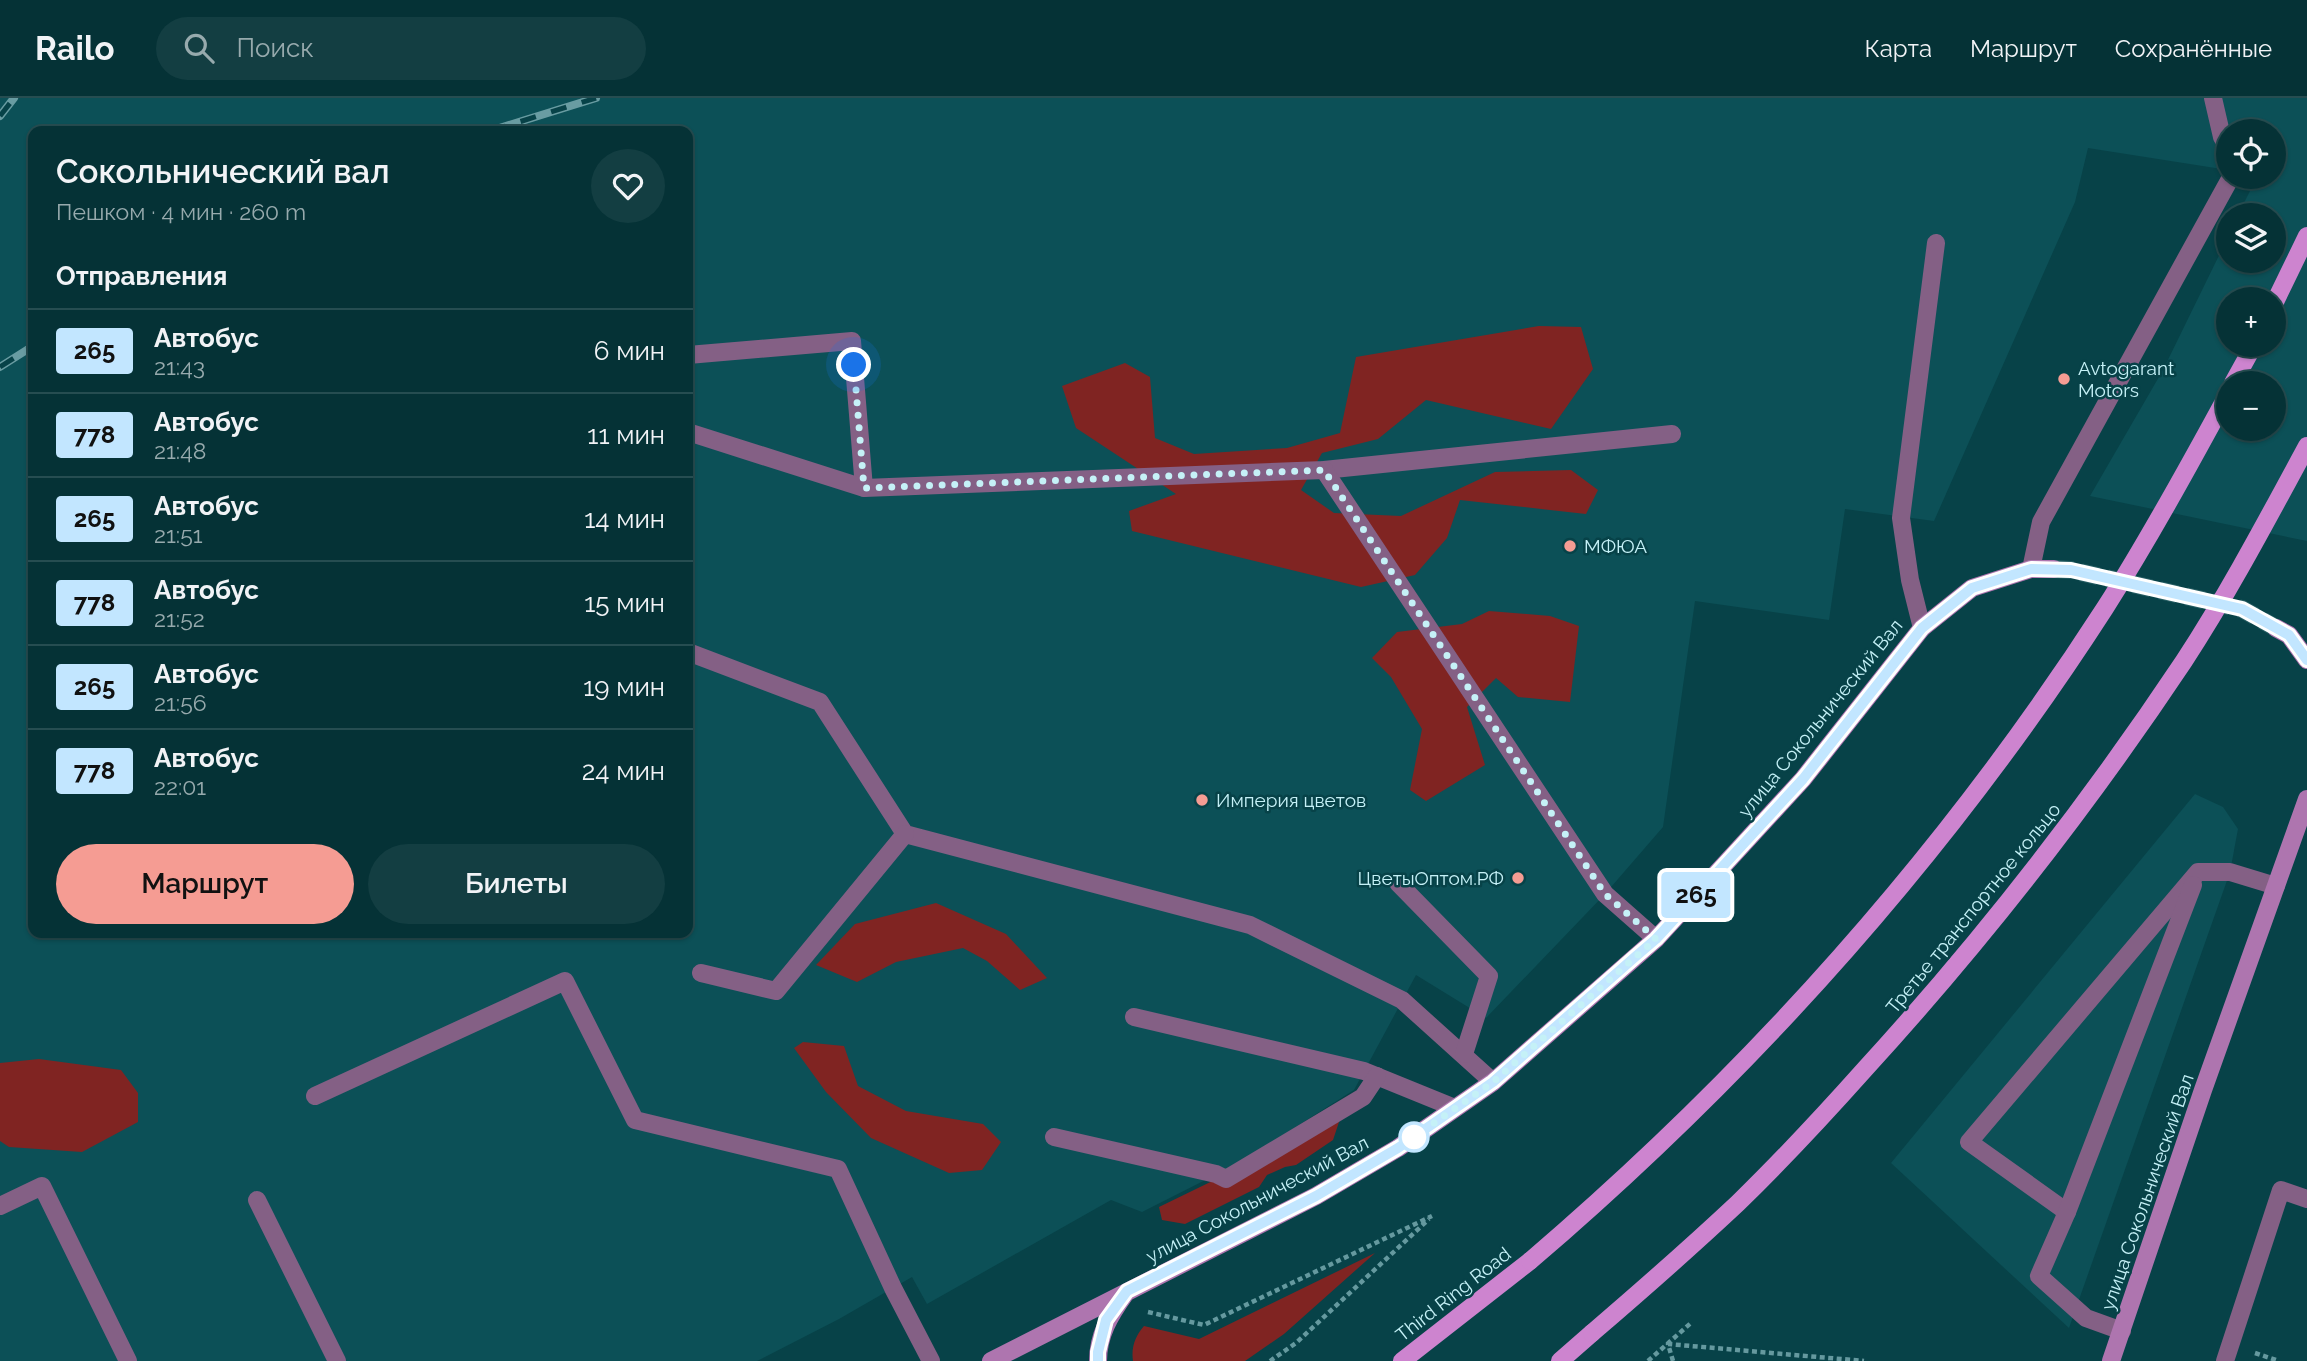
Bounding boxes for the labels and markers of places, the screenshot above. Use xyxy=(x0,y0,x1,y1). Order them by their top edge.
place label: Avtogarant Motors xyxy=(2078,357,2175,401)
marker: Avtogarant Motors xyxy=(2056,371,2072,387)
place label: МФЮА xyxy=(1584,535,1647,557)
marker: МФЮА xyxy=(1562,538,1578,554)
place label: Империя цветов xyxy=(1216,789,1366,811)
marker: Империя цветов xyxy=(1194,792,1210,808)
place label: ЦветыОптом.РФ xyxy=(1357,867,1504,889)
marker: ЦветыОптом.РФ xyxy=(1510,870,1526,886)
unlabelled marker xyxy=(1399,1122,1429,1152)

